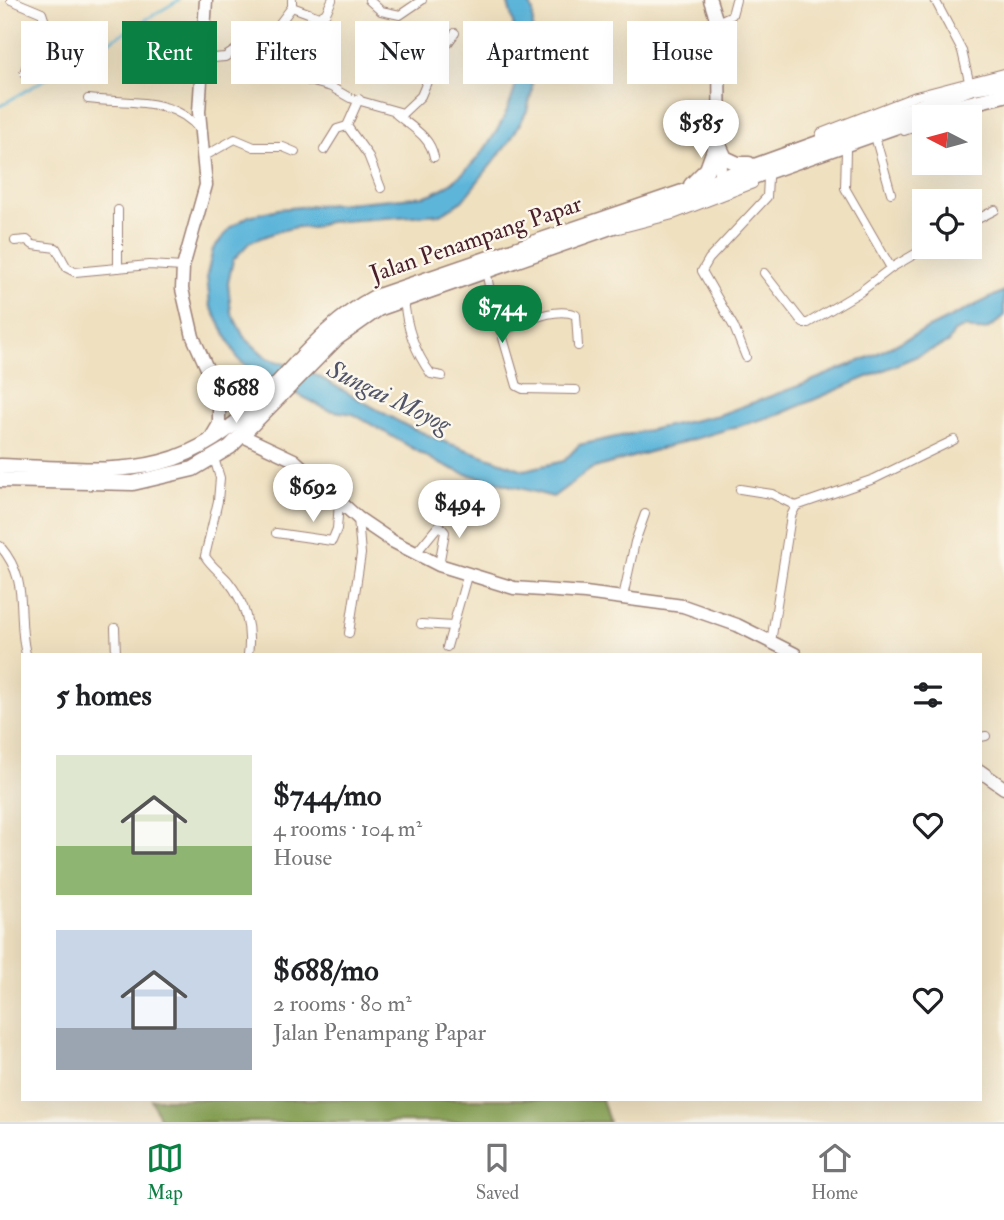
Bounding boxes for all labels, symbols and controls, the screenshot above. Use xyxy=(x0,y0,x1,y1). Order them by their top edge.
chip: Buy xyxy=(21,21,108,84)
chip: Rent xyxy=(122,21,217,84)
chip: Filters xyxy=(231,21,341,84)
chip: New xyxy=(355,21,449,84)
chip: Apartment xyxy=(463,21,613,84)
chip: House xyxy=(627,21,737,84)
pin: $585 xyxy=(660,100,742,160)
north arrow xyxy=(912,105,982,175)
map controls xyxy=(912,105,982,259)
text: $585 xyxy=(679,108,723,137)
street label: Jalan Penampang Papar xyxy=(365,188,586,290)
button: locate xyxy=(912,189,982,259)
pin: $744 xyxy=(461,286,543,345)
text: $744 xyxy=(478,293,526,322)
water label: Sungai Moyog xyxy=(321,353,457,441)
pin: $688 xyxy=(195,366,277,425)
text: $688 xyxy=(213,373,259,402)
pin: $692 xyxy=(272,464,354,524)
text: $692 xyxy=(289,472,337,501)
pin: $494 xyxy=(418,480,500,540)
text: $494 xyxy=(434,488,484,517)
icon: filters xyxy=(909,676,947,714)
text: 5 homes xyxy=(56,677,152,714)
text: $744/mo xyxy=(273,777,381,814)
icon: home xyxy=(112,783,196,867)
icon: heart xyxy=(909,806,947,844)
text: 4 rooms · 104 m² xyxy=(273,814,422,843)
text: House xyxy=(273,843,332,872)
text: $688/mo xyxy=(273,952,379,989)
icon: home xyxy=(112,958,196,1042)
icon: heart xyxy=(909,981,947,1019)
text: 2 rooms · 80 m² xyxy=(273,989,412,1018)
text: Jalan Penampang Papar xyxy=(273,1018,486,1047)
tab: Map xyxy=(146,1139,184,1205)
tab: Saved xyxy=(476,1139,519,1205)
tab: Home xyxy=(811,1139,858,1205)

